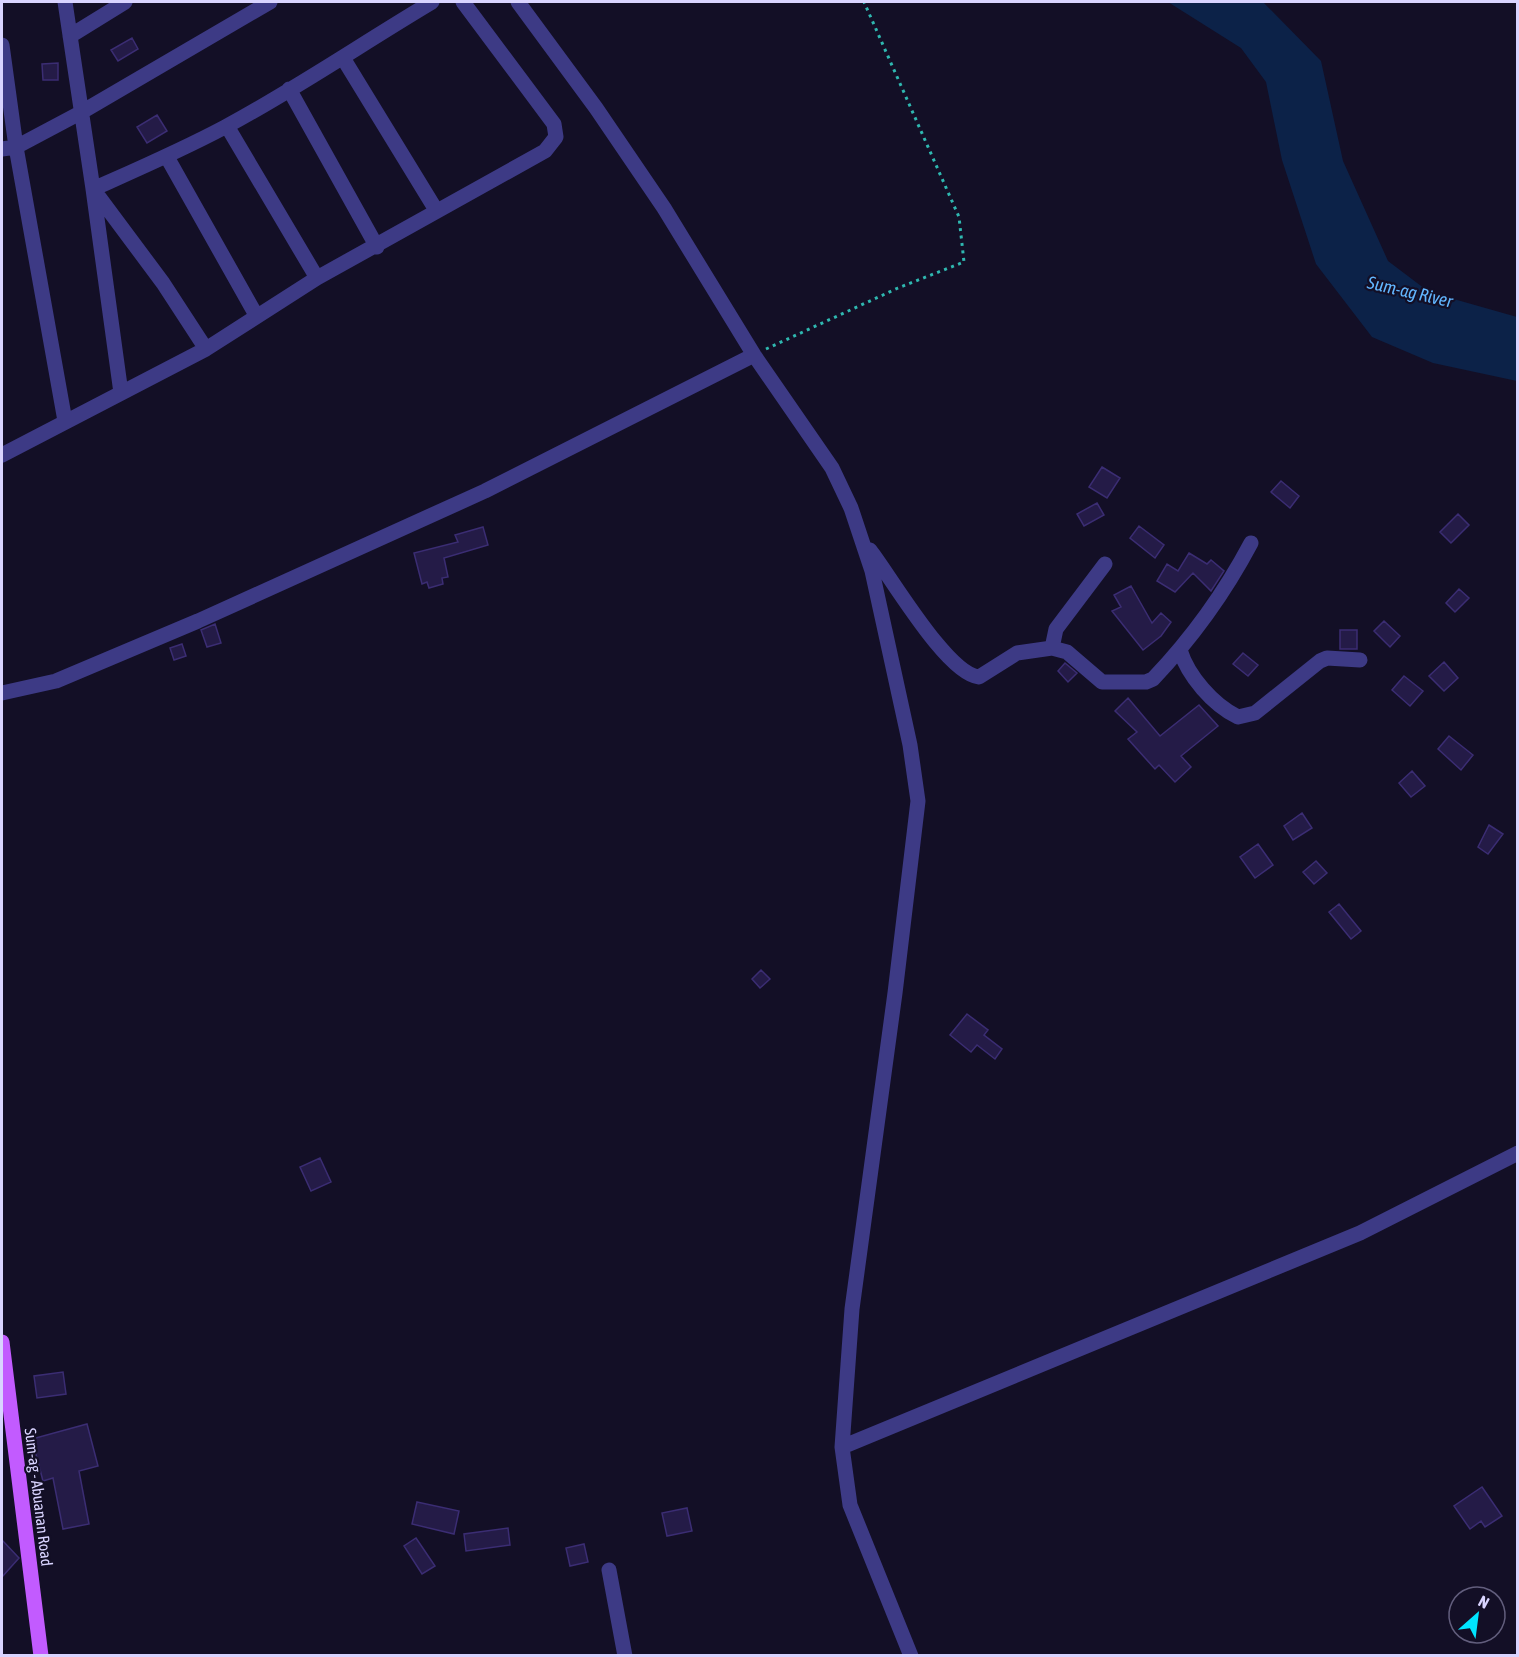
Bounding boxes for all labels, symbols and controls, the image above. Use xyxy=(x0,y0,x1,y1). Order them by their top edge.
water label: Sum-ag River xyxy=(1364,271,1455,312)
street label: Sum-ag - Abuanan Road xyxy=(21,1427,56,1567)
north arrow xyxy=(1447,1585,1507,1645)
text: N xyxy=(1476,1592,1492,1612)

